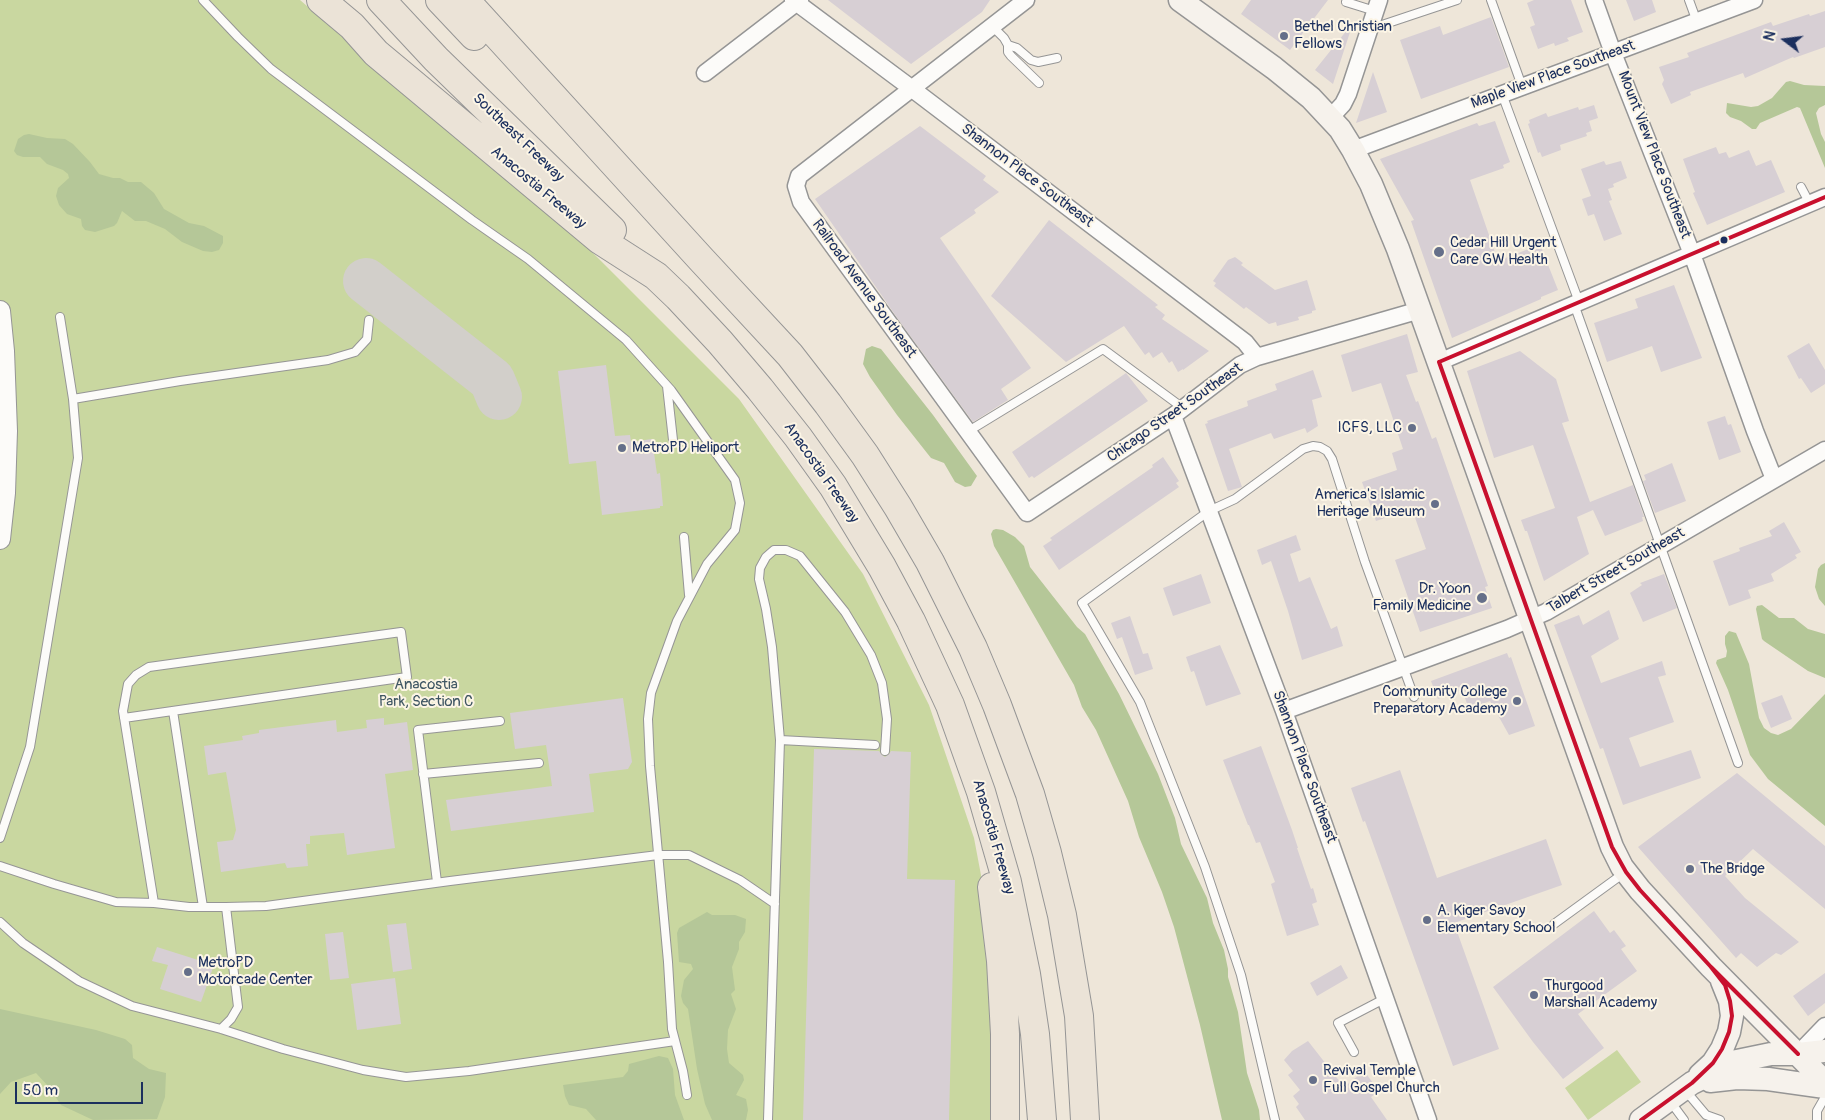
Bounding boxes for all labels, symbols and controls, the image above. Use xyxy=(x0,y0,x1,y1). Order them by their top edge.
north arrow xyxy=(1760,15,1810,65)
place label: Bethel Christian Fellows xyxy=(1294,18,1392,53)
text: N xyxy=(1761,29,1779,43)
marker: Bethel Christian Fellows xyxy=(1278,30,1290,42)
street label: Maple View Place Southeast xyxy=(1469,37,1637,113)
street label: Mount View Place Southeast xyxy=(1614,69,1694,241)
street label: Southeast Freeway xyxy=(469,90,567,186)
street label: Shannon Place Southeast xyxy=(957,120,1097,232)
street label: Anacostia Freeway xyxy=(487,143,589,233)
street label: Railroad Avenue Southeast xyxy=(808,216,920,362)
place label: Cedar Hill Urgent Care GW Health xyxy=(1450,234,1556,269)
unlabelled marker xyxy=(1719,235,1729,245)
marker: Cedar Hill Urgent Care GW Health xyxy=(1432,245,1446,259)
street label: Chicago Street Southeast xyxy=(1104,359,1246,467)
street label: Anacostia Freeway xyxy=(780,419,862,527)
place label: ICFS, LLC xyxy=(1338,419,1402,437)
marker: ICFS, LLC xyxy=(1406,422,1418,434)
place label: MetroPD Heliport xyxy=(632,439,739,457)
marker: MetroPD Heliport xyxy=(616,442,628,454)
place label: America's Islamic Heritage Museum xyxy=(1314,486,1425,521)
marker: America's Islamic Heritage Museum xyxy=(1429,498,1441,510)
street label: Talbert Street Southeast xyxy=(1544,524,1688,618)
place label: Dr. Yoon Family Medicine xyxy=(1372,580,1471,615)
marker: Dr. Yoon Family Medicine xyxy=(1475,591,1489,605)
park label: Anacostia Park, Section C xyxy=(379,676,473,711)
place label: Community College Preparatory Academy xyxy=(1373,683,1507,718)
street label: Shannon Place Southeast xyxy=(1268,688,1340,846)
marker: Community College Preparatory Academy xyxy=(1511,695,1523,707)
street label: Anacostia Freeway xyxy=(968,777,1018,897)
place label: The Bridge xyxy=(1700,860,1765,878)
marker: The Bridge xyxy=(1684,863,1696,875)
place label: A. Kiger Savoy Elementary School xyxy=(1437,902,1555,937)
marker: A. Kiger Savoy Elementary School xyxy=(1421,914,1433,926)
place label: MetroPD Motorcade Center xyxy=(198,954,313,989)
marker: MetroPD Motorcade Center xyxy=(182,966,194,978)
place label: Thurgood Marshall Academy xyxy=(1544,977,1657,1012)
marker: Thurgood Marshall Academy xyxy=(1528,989,1540,1001)
place label: Revival Temple Full Gospel Church xyxy=(1323,1062,1440,1097)
scale bar xyxy=(18,1072,145,1104)
marker: Revival Temple Full Gospel Church xyxy=(1307,1074,1319,1086)
text: 50 m xyxy=(23,1081,58,1100)

